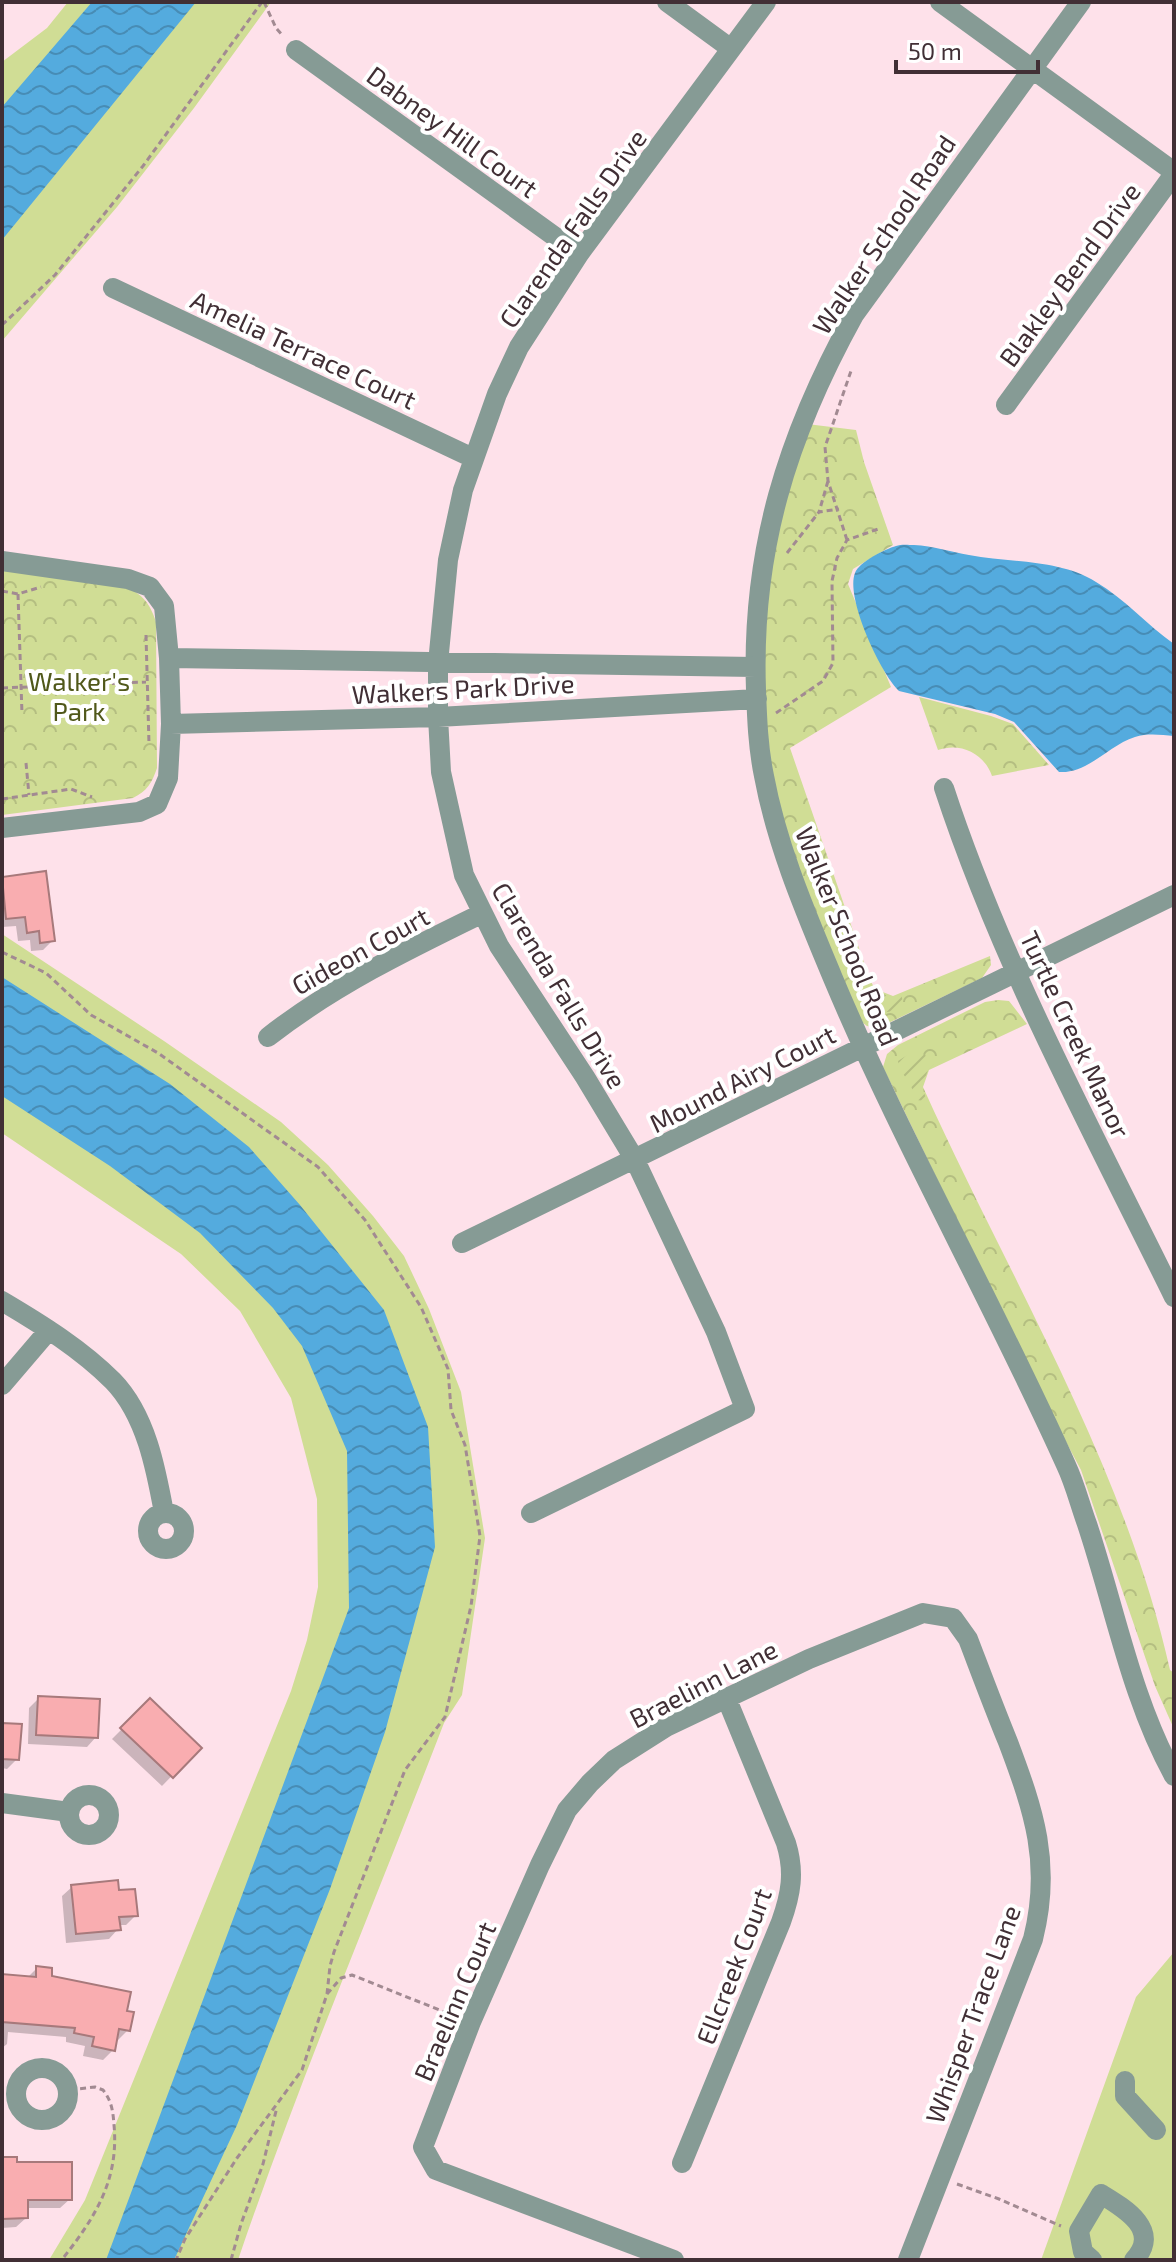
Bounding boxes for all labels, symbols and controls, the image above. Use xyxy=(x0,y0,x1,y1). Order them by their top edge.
scale bar xyxy=(896,24,1038,74)
text: 50 m xyxy=(908,36,962,65)
street label: Dabney Hill Court xyxy=(362,59,544,203)
street label: Clarenda Falls Drive xyxy=(492,123,652,333)
street label: Walker School Road xyxy=(805,129,961,339)
street label: Blakley Bend Drive xyxy=(992,176,1146,372)
street label: Amelia Terrace Court xyxy=(186,283,422,415)
park label: Walker's Park xyxy=(28,665,130,726)
street label: Walkers Park Drive xyxy=(351,667,575,709)
street label: Walker School Road xyxy=(790,822,906,1050)
street label: Clarenda Falls Drive xyxy=(486,876,634,1094)
street label: Gideon Court xyxy=(286,900,434,1000)
street label: Turtle Creek Manor xyxy=(1015,926,1137,1142)
street label: Mound Airy Court xyxy=(644,1018,840,1138)
street label: Braelinn Lane xyxy=(624,1632,782,1734)
street label: Ellcreek Court xyxy=(689,1884,777,2048)
street label: Whisper Trace Lane xyxy=(918,1901,1026,2127)
street label: Braelinn Court xyxy=(407,1917,501,2085)

